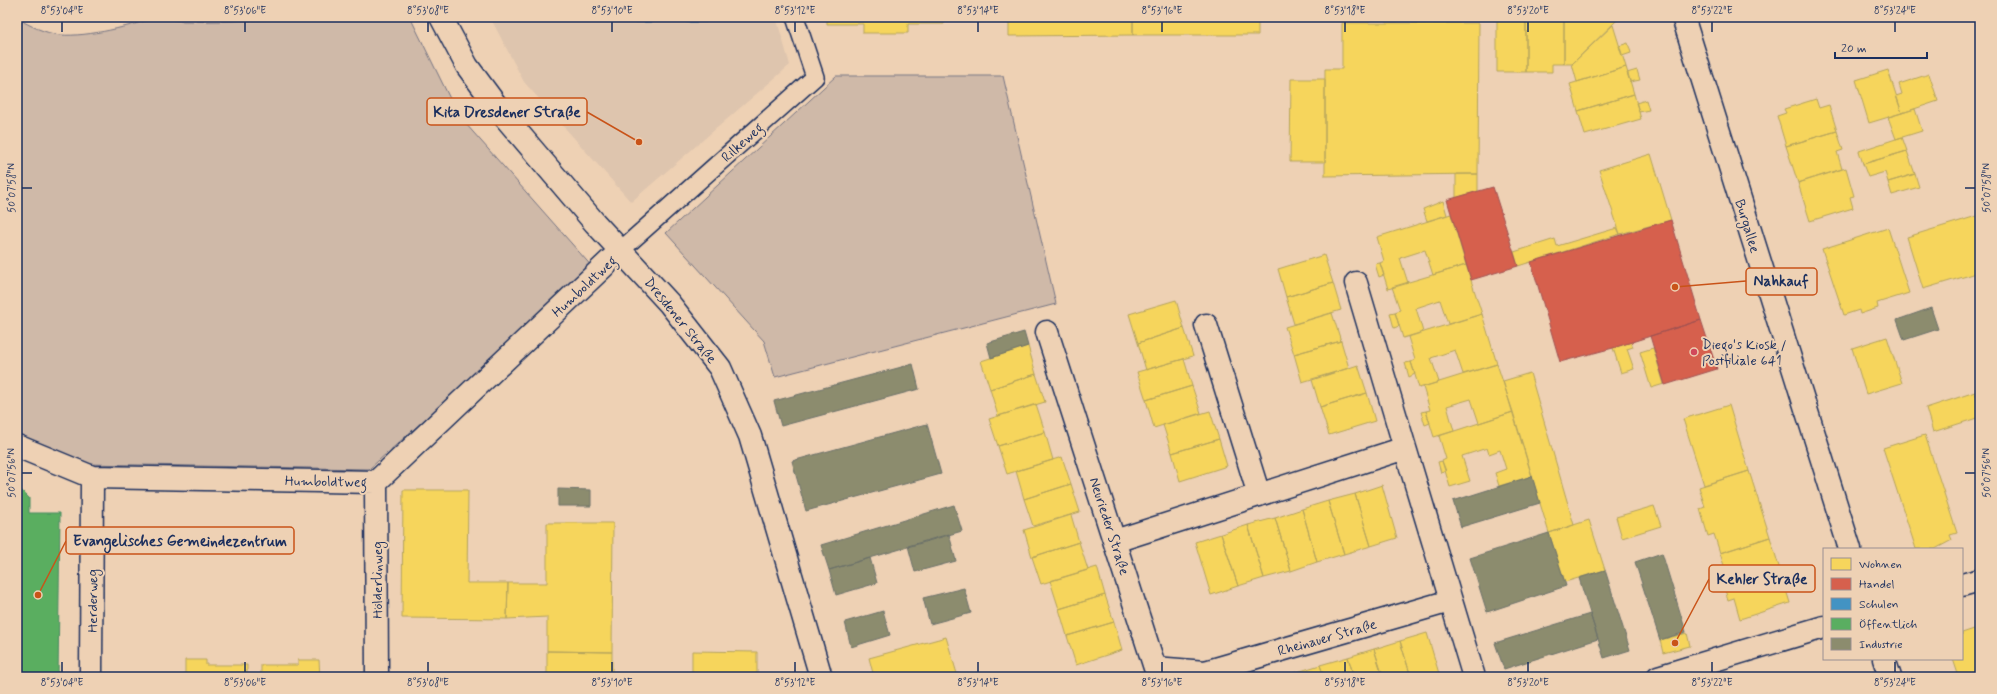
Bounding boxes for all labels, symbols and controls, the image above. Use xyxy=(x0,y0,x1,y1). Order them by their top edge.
text: 8°53'04"E xyxy=(41,4,83,18)
text: 8°53'06"E xyxy=(224,4,266,18)
text: 8°53'08"E xyxy=(407,4,449,18)
text: 8°53'10"E xyxy=(591,4,633,18)
text: 8°53'12"E xyxy=(775,4,815,18)
text: 8°53'14"E xyxy=(957,4,999,18)
text: 8°53'16"E xyxy=(1142,4,1183,18)
text: 8°53'18"E xyxy=(1325,4,1366,18)
text: 8°53'20"E xyxy=(1507,4,1549,18)
text: 8°53'22"E xyxy=(1691,4,1733,18)
text: 8°53'24"E xyxy=(1874,4,1916,18)
scale bar xyxy=(1835,34,1927,60)
text: 20 m xyxy=(1841,41,1867,57)
callout: Kita Dresdener Straße xyxy=(427,98,587,125)
text: Kita Dresdener Straße xyxy=(433,103,581,123)
street label: Rilkeweg xyxy=(718,119,769,168)
text: 50°07'58"N xyxy=(5,163,19,213)
text: 50°07'58"N xyxy=(1980,163,1994,213)
street label: Burgallee xyxy=(1729,197,1764,256)
street label: Humboldtweg xyxy=(548,252,622,323)
callout: Nahkauf xyxy=(1746,268,1817,295)
text: Nahkauf xyxy=(1753,272,1809,292)
street label: Dresdener Straße xyxy=(640,274,721,367)
place label: Diego's Kiosk / Postfiliale 641 xyxy=(1702,336,1787,370)
marker: Diego's Kiosk / Postfiliale 641 xyxy=(1689,347,1699,357)
text: 50°07'56"N xyxy=(5,448,19,498)
text: 50°07'56"N xyxy=(1980,448,1994,498)
street label: Humboldtweg xyxy=(285,472,367,494)
street label: Neurieder Straße xyxy=(1085,475,1133,578)
callout: Evangelisches Gemeindezentrum xyxy=(66,527,294,554)
text: Evangelisches Gemeindezentrum xyxy=(73,532,287,554)
street label: Hölderlinweg xyxy=(369,541,388,619)
legend xyxy=(1823,548,1963,660)
text: Wohnen xyxy=(1859,557,1902,573)
callout: Kehler Straße xyxy=(1709,565,1815,592)
street label: Herderweg xyxy=(84,569,103,633)
text: Kehler Straße xyxy=(1717,570,1808,590)
text: Handel xyxy=(1859,577,1894,593)
text: Schulen xyxy=(1859,597,1899,613)
street label: Rheinauer Straße xyxy=(1276,615,1379,661)
text: Öffentlich xyxy=(1859,617,1918,633)
text: Industrie xyxy=(1859,637,1903,653)
text: 8°53'04"E xyxy=(41,676,83,690)
text: 8°53'06"E xyxy=(224,676,266,690)
text: 8°53'08"E xyxy=(407,676,449,690)
text: 8°53'10"E xyxy=(591,676,633,690)
text: 8°53'12"E xyxy=(775,676,815,690)
text: 8°53'14"E xyxy=(957,676,999,690)
text: 8°53'16"E xyxy=(1142,676,1183,690)
text: 8°53'18"E xyxy=(1325,676,1366,690)
text: 8°53'20"E xyxy=(1507,676,1549,690)
text: 8°53'22"E xyxy=(1691,676,1733,690)
text: 8°53'24"E xyxy=(1874,676,1916,690)

